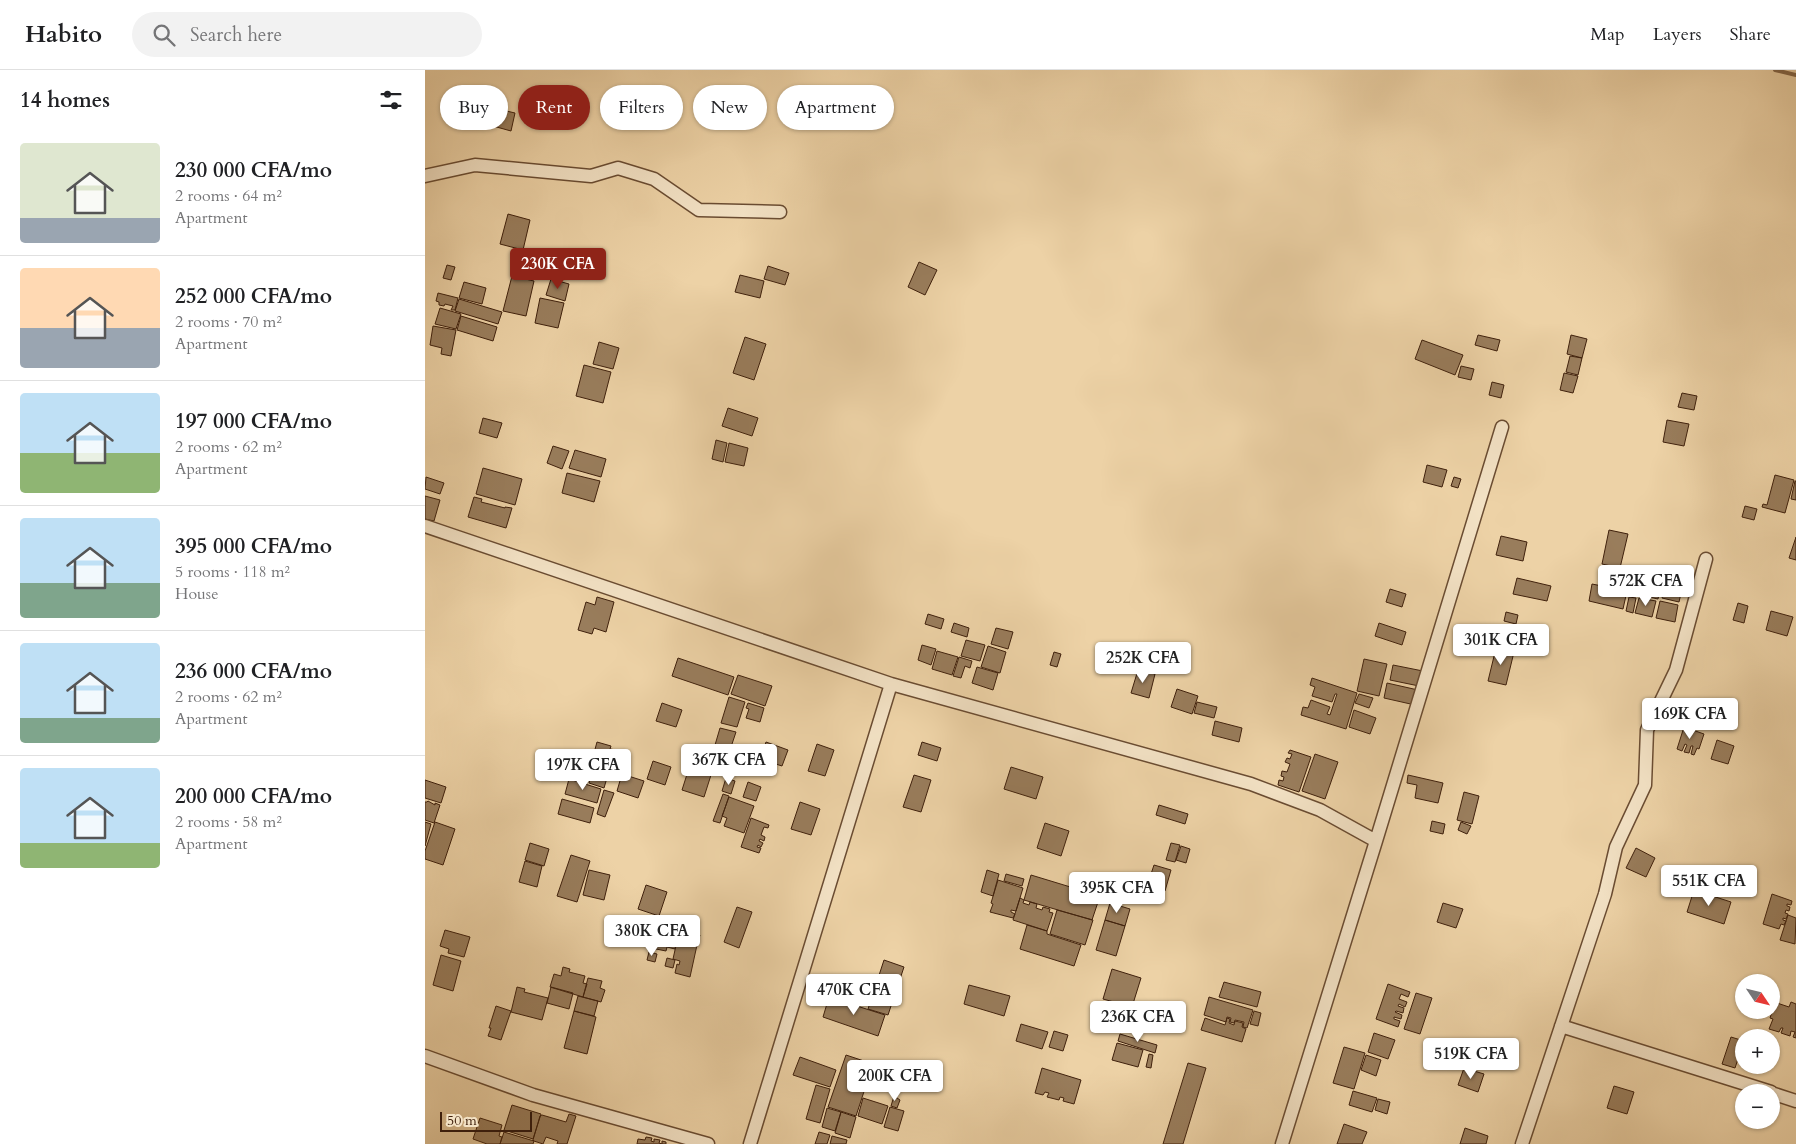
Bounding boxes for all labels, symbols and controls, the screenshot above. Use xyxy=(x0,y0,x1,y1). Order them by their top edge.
search box xyxy=(132,12,482,57)
text: Habito xyxy=(25,18,102,51)
icon: search xyxy=(150,21,178,49)
text: Search here xyxy=(190,22,282,48)
text: Map xyxy=(1590,22,1625,47)
text: Layers xyxy=(1653,22,1702,47)
text: Share xyxy=(1730,22,1771,47)
chip: Buy xyxy=(440,85,508,130)
chip: Rent xyxy=(518,85,590,130)
chip: Filters xyxy=(600,85,683,130)
chip: New xyxy=(693,85,767,130)
chip: Apartment xyxy=(777,85,894,130)
text: 14 homes xyxy=(20,86,110,115)
icon: filters xyxy=(377,86,405,114)
text: 230 000 CFA/mo xyxy=(175,156,332,185)
icon: home xyxy=(60,163,120,223)
text: 2 rooms · 64 m² xyxy=(175,185,282,207)
text: Apartment xyxy=(175,207,248,229)
pin: 230K CFA xyxy=(506,248,610,290)
text: 230K CFA xyxy=(521,253,595,275)
text: 252 000 CFA/mo xyxy=(175,282,332,311)
icon: home xyxy=(60,288,120,348)
text: 2 rooms · 70 m² xyxy=(175,311,282,333)
text: Apartment xyxy=(175,333,248,355)
text: 197 000 CFA/mo xyxy=(175,407,332,436)
icon: home xyxy=(60,413,120,473)
text: 2 rooms · 62 m² xyxy=(175,436,282,458)
text: Apartment xyxy=(175,458,248,480)
text: 395 000 CFA/mo xyxy=(175,532,332,561)
icon: home xyxy=(60,538,120,598)
text: 5 rooms · 118 m² xyxy=(175,561,290,583)
pin: 572K CFA xyxy=(1594,564,1698,607)
text: 572K CFA xyxy=(1609,570,1683,592)
text: House xyxy=(175,583,218,605)
pin: 301K CFA xyxy=(1449,624,1553,666)
text: 301K CFA xyxy=(1464,629,1538,651)
pin: 252K CFA xyxy=(1091,642,1195,684)
text: 252K CFA xyxy=(1106,647,1180,669)
text: 236 000 CFA/mo xyxy=(175,657,332,686)
icon: home xyxy=(60,663,120,723)
text: 2 rooms · 62 m² xyxy=(175,686,282,708)
pin: 169K CFA xyxy=(1638,698,1742,740)
text: 169K CFA xyxy=(1653,703,1727,725)
text: Apartment xyxy=(175,708,248,730)
pin: 367K CFA xyxy=(677,744,781,786)
pin: 197K CFA xyxy=(531,748,635,791)
text: 367K CFA xyxy=(692,749,766,771)
text: 197K CFA xyxy=(546,754,620,776)
text: 200 000 CFA/mo xyxy=(175,782,332,811)
icon: home xyxy=(60,788,120,848)
text: 2 rooms · 58 m² xyxy=(175,811,282,833)
text: Apartment xyxy=(175,833,248,855)
pin: 551K CFA xyxy=(1657,864,1761,907)
text: 551K CFA xyxy=(1672,870,1746,892)
pin: 395K CFA xyxy=(1065,872,1169,914)
text: 395K CFA xyxy=(1080,877,1154,899)
pin: 380K CFA xyxy=(600,914,704,957)
text: 380K CFA xyxy=(615,920,689,942)
pin: 470K CFA xyxy=(802,974,906,1016)
north arrow xyxy=(1735,974,1780,1019)
map controls xyxy=(1735,974,1780,1129)
text: 470K CFA xyxy=(817,979,891,1001)
pin: 236K CFA xyxy=(1086,1000,1190,1043)
text: 236K CFA xyxy=(1101,1006,1175,1028)
button: + xyxy=(1735,1029,1780,1074)
pin: 519K CFA xyxy=(1419,1038,1523,1080)
text: 519K CFA xyxy=(1434,1043,1508,1065)
pin: 200K CFA xyxy=(843,1060,947,1102)
text: 200K CFA xyxy=(858,1065,932,1087)
button: − xyxy=(1735,1084,1780,1129)
scale bar xyxy=(440,1109,533,1132)
text: 50 m xyxy=(447,1111,477,1130)

